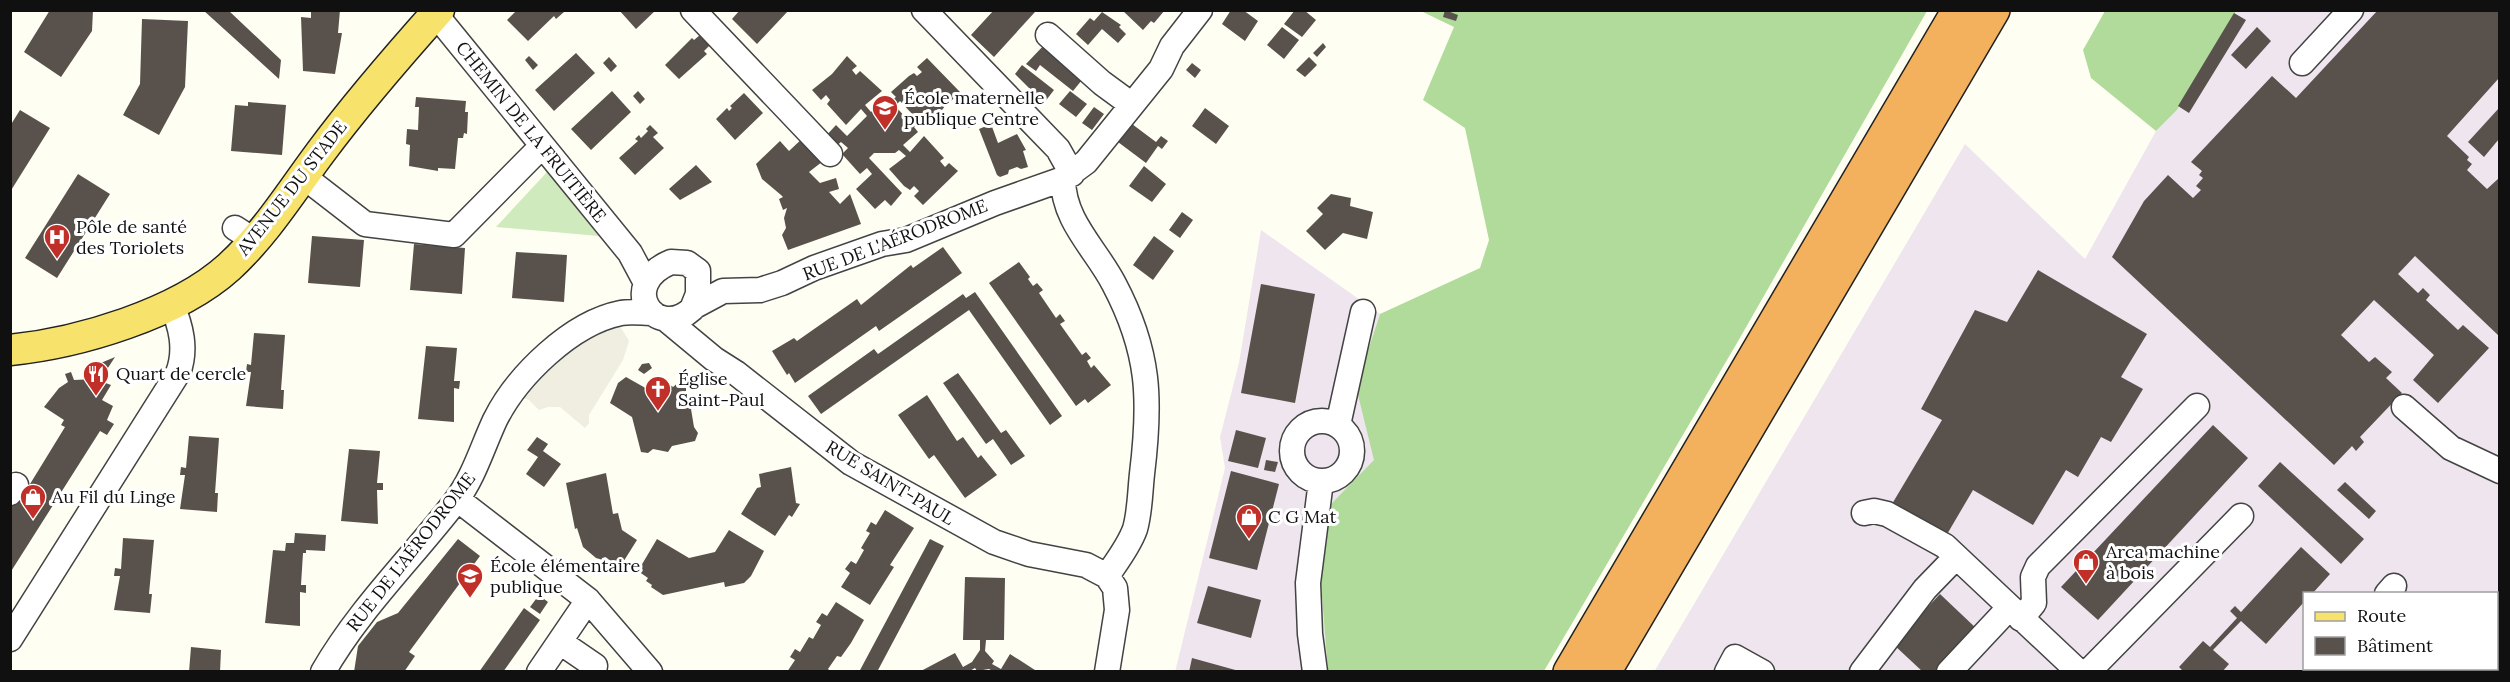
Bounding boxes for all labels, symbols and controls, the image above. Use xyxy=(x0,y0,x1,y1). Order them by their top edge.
street label: CHEMIN DE LA FRUITIÈRE xyxy=(451,36,612,227)
place label: École maternelle publique Centre xyxy=(904,86,1045,130)
school or university icon: École maternelle publique Centre xyxy=(870,93,900,131)
street label: AVENUE DU STADE xyxy=(231,115,352,261)
street label: RUE DE L'AÉRODROME xyxy=(799,194,990,285)
place label: Pôle de santé des Toriolets xyxy=(76,215,187,259)
hospital icon: Pôle de santé des Toriolets xyxy=(42,222,72,260)
restaurant icon: Quart de cercle xyxy=(81,359,111,397)
place label: Quart de cercle xyxy=(116,362,247,385)
place label: Église Saint-Paul xyxy=(678,367,765,411)
church icon: Église Saint-Paul xyxy=(643,374,673,412)
street label: RUE SAINT-PAUL xyxy=(822,435,959,530)
street label: RUE DE L'AÉRODROME xyxy=(341,467,480,636)
shop icon: Au Fil du Linge xyxy=(18,482,48,520)
place label: Au Fil du Linge xyxy=(51,485,176,508)
shop icon: C G Mat xyxy=(1234,502,1264,540)
place label: C G Mat xyxy=(1268,505,1336,528)
place label: Arca machine à bois xyxy=(2105,540,2220,584)
shop icon: Arca machine à bois xyxy=(2071,547,2101,585)
place label: École élémentaire publique xyxy=(490,554,641,598)
school or university icon: École élémentaire publique xyxy=(455,561,485,599)
legend xyxy=(2303,592,2498,670)
text: Route xyxy=(2357,604,2406,627)
text: Bâtiment xyxy=(2357,634,2433,657)

